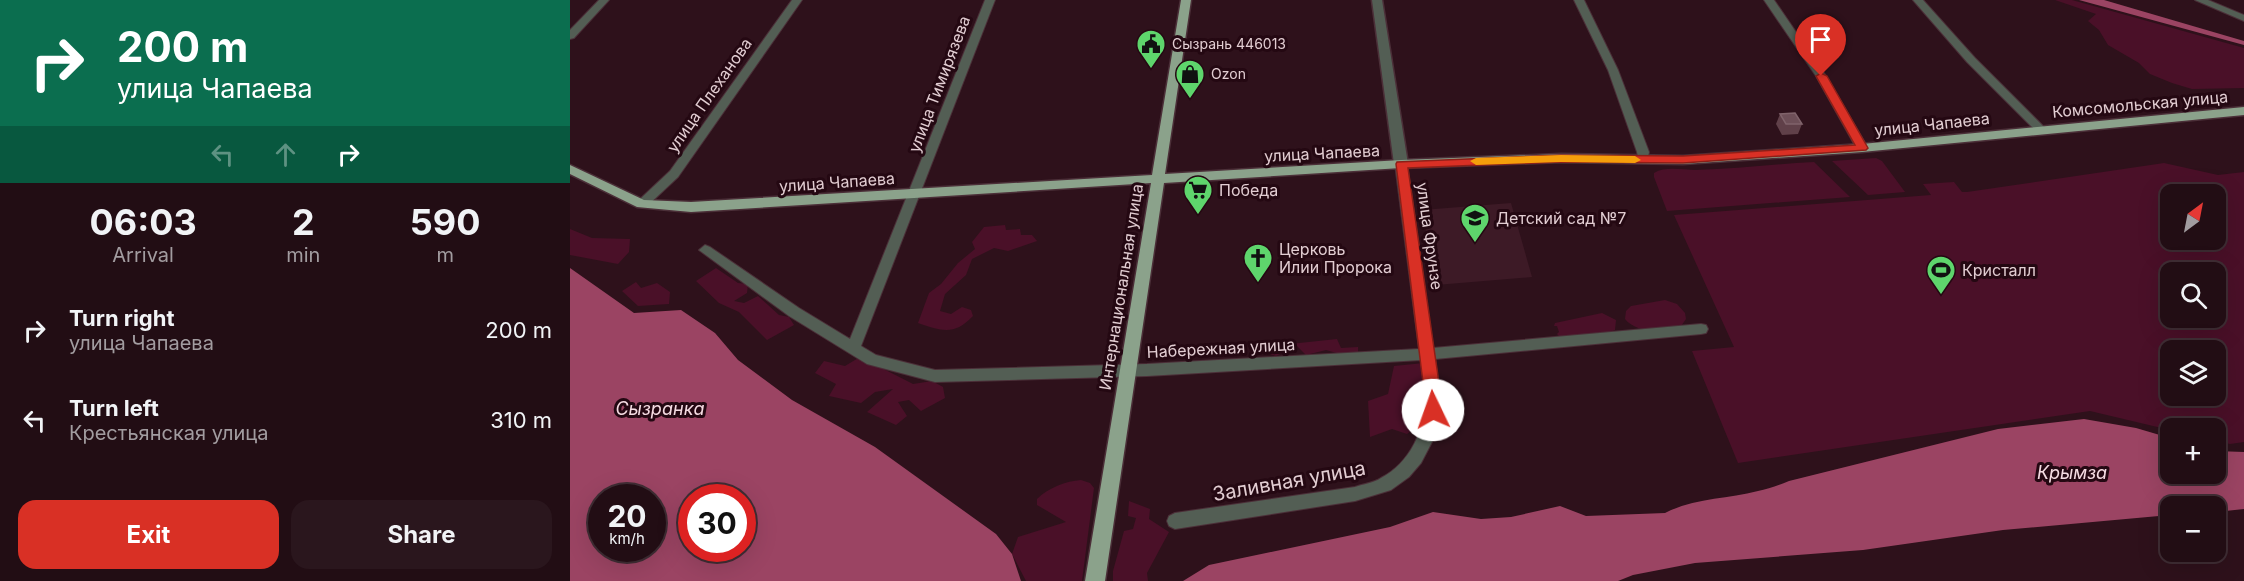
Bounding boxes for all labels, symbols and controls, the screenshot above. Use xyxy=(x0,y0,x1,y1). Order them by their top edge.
street label: улица Тимирязева xyxy=(904,13,974,155)
pin xyxy=(1795,14,1846,76)
text: 200 m xyxy=(117,21,248,72)
icon: arrive xyxy=(1804,23,1837,56)
icon: right xyxy=(18,24,96,102)
public building icon: Сызрань 446013 xyxy=(1135,28,1167,70)
street label: улица Плеханова xyxy=(662,34,756,156)
place label: Сызрань 446013 xyxy=(1172,35,1286,52)
shop icon: Ozon xyxy=(1174,58,1206,100)
place label: Ozon xyxy=(1211,65,1246,82)
text: улица Чапаева xyxy=(117,72,313,105)
street label: Комсомольская улица xyxy=(2051,86,2229,122)
street label: улица Чапаева xyxy=(1873,108,1991,140)
icon: left xyxy=(206,138,239,171)
icon: ahead xyxy=(269,138,302,171)
icon: right xyxy=(332,138,365,171)
street label: улица Чапаева xyxy=(1264,140,1380,166)
street label: улица Чапаева xyxy=(778,168,896,196)
supermarket icon: Победа xyxy=(1182,174,1214,216)
place label: Победа xyxy=(1219,180,1278,200)
street label: улица Фрунзе xyxy=(1413,181,1447,291)
street label: Интернациональная улица xyxy=(1095,182,1147,392)
north arrow xyxy=(2160,184,2226,250)
map controls xyxy=(2160,184,2226,562)
text: 06:03 xyxy=(89,200,197,244)
text: 2 xyxy=(292,200,315,244)
text: 590 xyxy=(410,200,481,244)
school or university icon: Детский сад №7 xyxy=(1459,202,1491,244)
place label: Детский сад №7 xyxy=(1496,208,1626,228)
place label: Церковь Илии Пророка xyxy=(1279,239,1392,277)
church icon: Церковь Илии Пророка xyxy=(1242,242,1274,284)
text: Arrival xyxy=(112,243,174,267)
text: min xyxy=(286,243,320,267)
text: m xyxy=(436,243,454,267)
sports icon: Кристалл xyxy=(1925,254,1957,296)
place label: Кристалл xyxy=(1962,260,2036,280)
button: search xyxy=(2160,262,2226,328)
text: Turn right xyxy=(69,305,175,331)
icon: right xyxy=(18,314,51,347)
text: 200 m xyxy=(485,317,552,343)
text: улица Чапаева xyxy=(69,331,214,355)
street label: Набережная улица xyxy=(1146,334,1296,362)
button: layers xyxy=(2160,340,2226,406)
position arrow xyxy=(1401,378,1465,442)
text: Turn left xyxy=(69,395,159,421)
water label: Сызранка xyxy=(615,398,705,419)
icon: left xyxy=(18,404,51,437)
text: 310 m xyxy=(490,407,552,433)
button: + xyxy=(2160,418,2226,484)
text: Крестьянская улица xyxy=(69,421,269,445)
street label: Заливная улица xyxy=(1211,456,1367,506)
water label: Крымза xyxy=(2037,462,2107,483)
speed limit sign: 30 xyxy=(678,484,756,562)
button: − xyxy=(2160,496,2226,562)
text: 20 xyxy=(607,498,647,534)
button: Exit xyxy=(18,500,279,569)
button: Share xyxy=(291,500,552,569)
text: km/h xyxy=(609,529,645,548)

